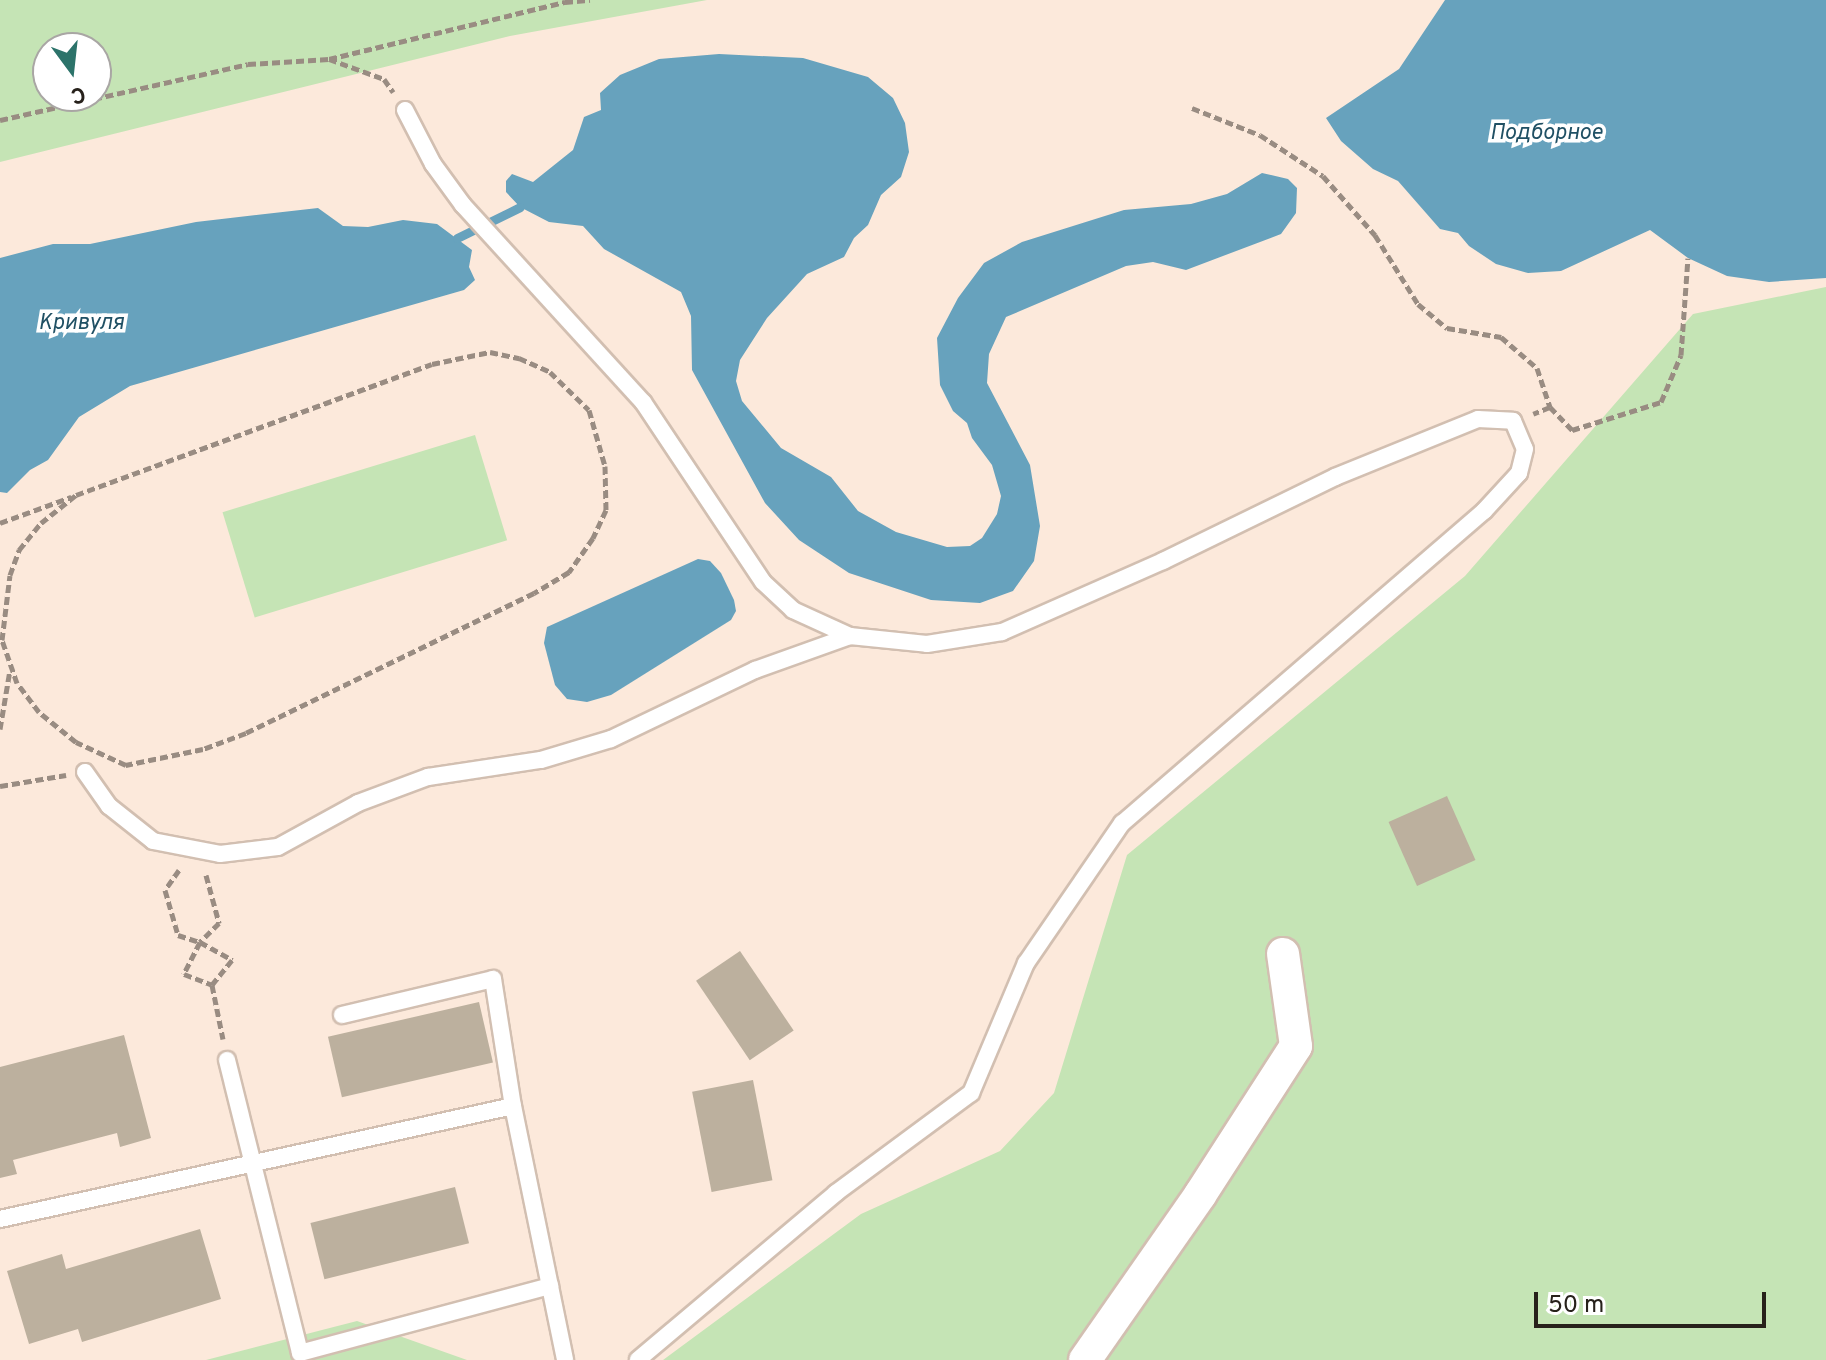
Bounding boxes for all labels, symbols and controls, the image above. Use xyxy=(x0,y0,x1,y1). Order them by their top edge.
north arrow xyxy=(32,32,112,112)
text: С xyxy=(68,79,88,109)
water label: Подборное xyxy=(1490,121,1602,147)
water label: Кривуля xyxy=(38,311,124,337)
scale bar xyxy=(1538,1276,1770,1326)
text: 50 m xyxy=(1548,1291,1604,1321)

